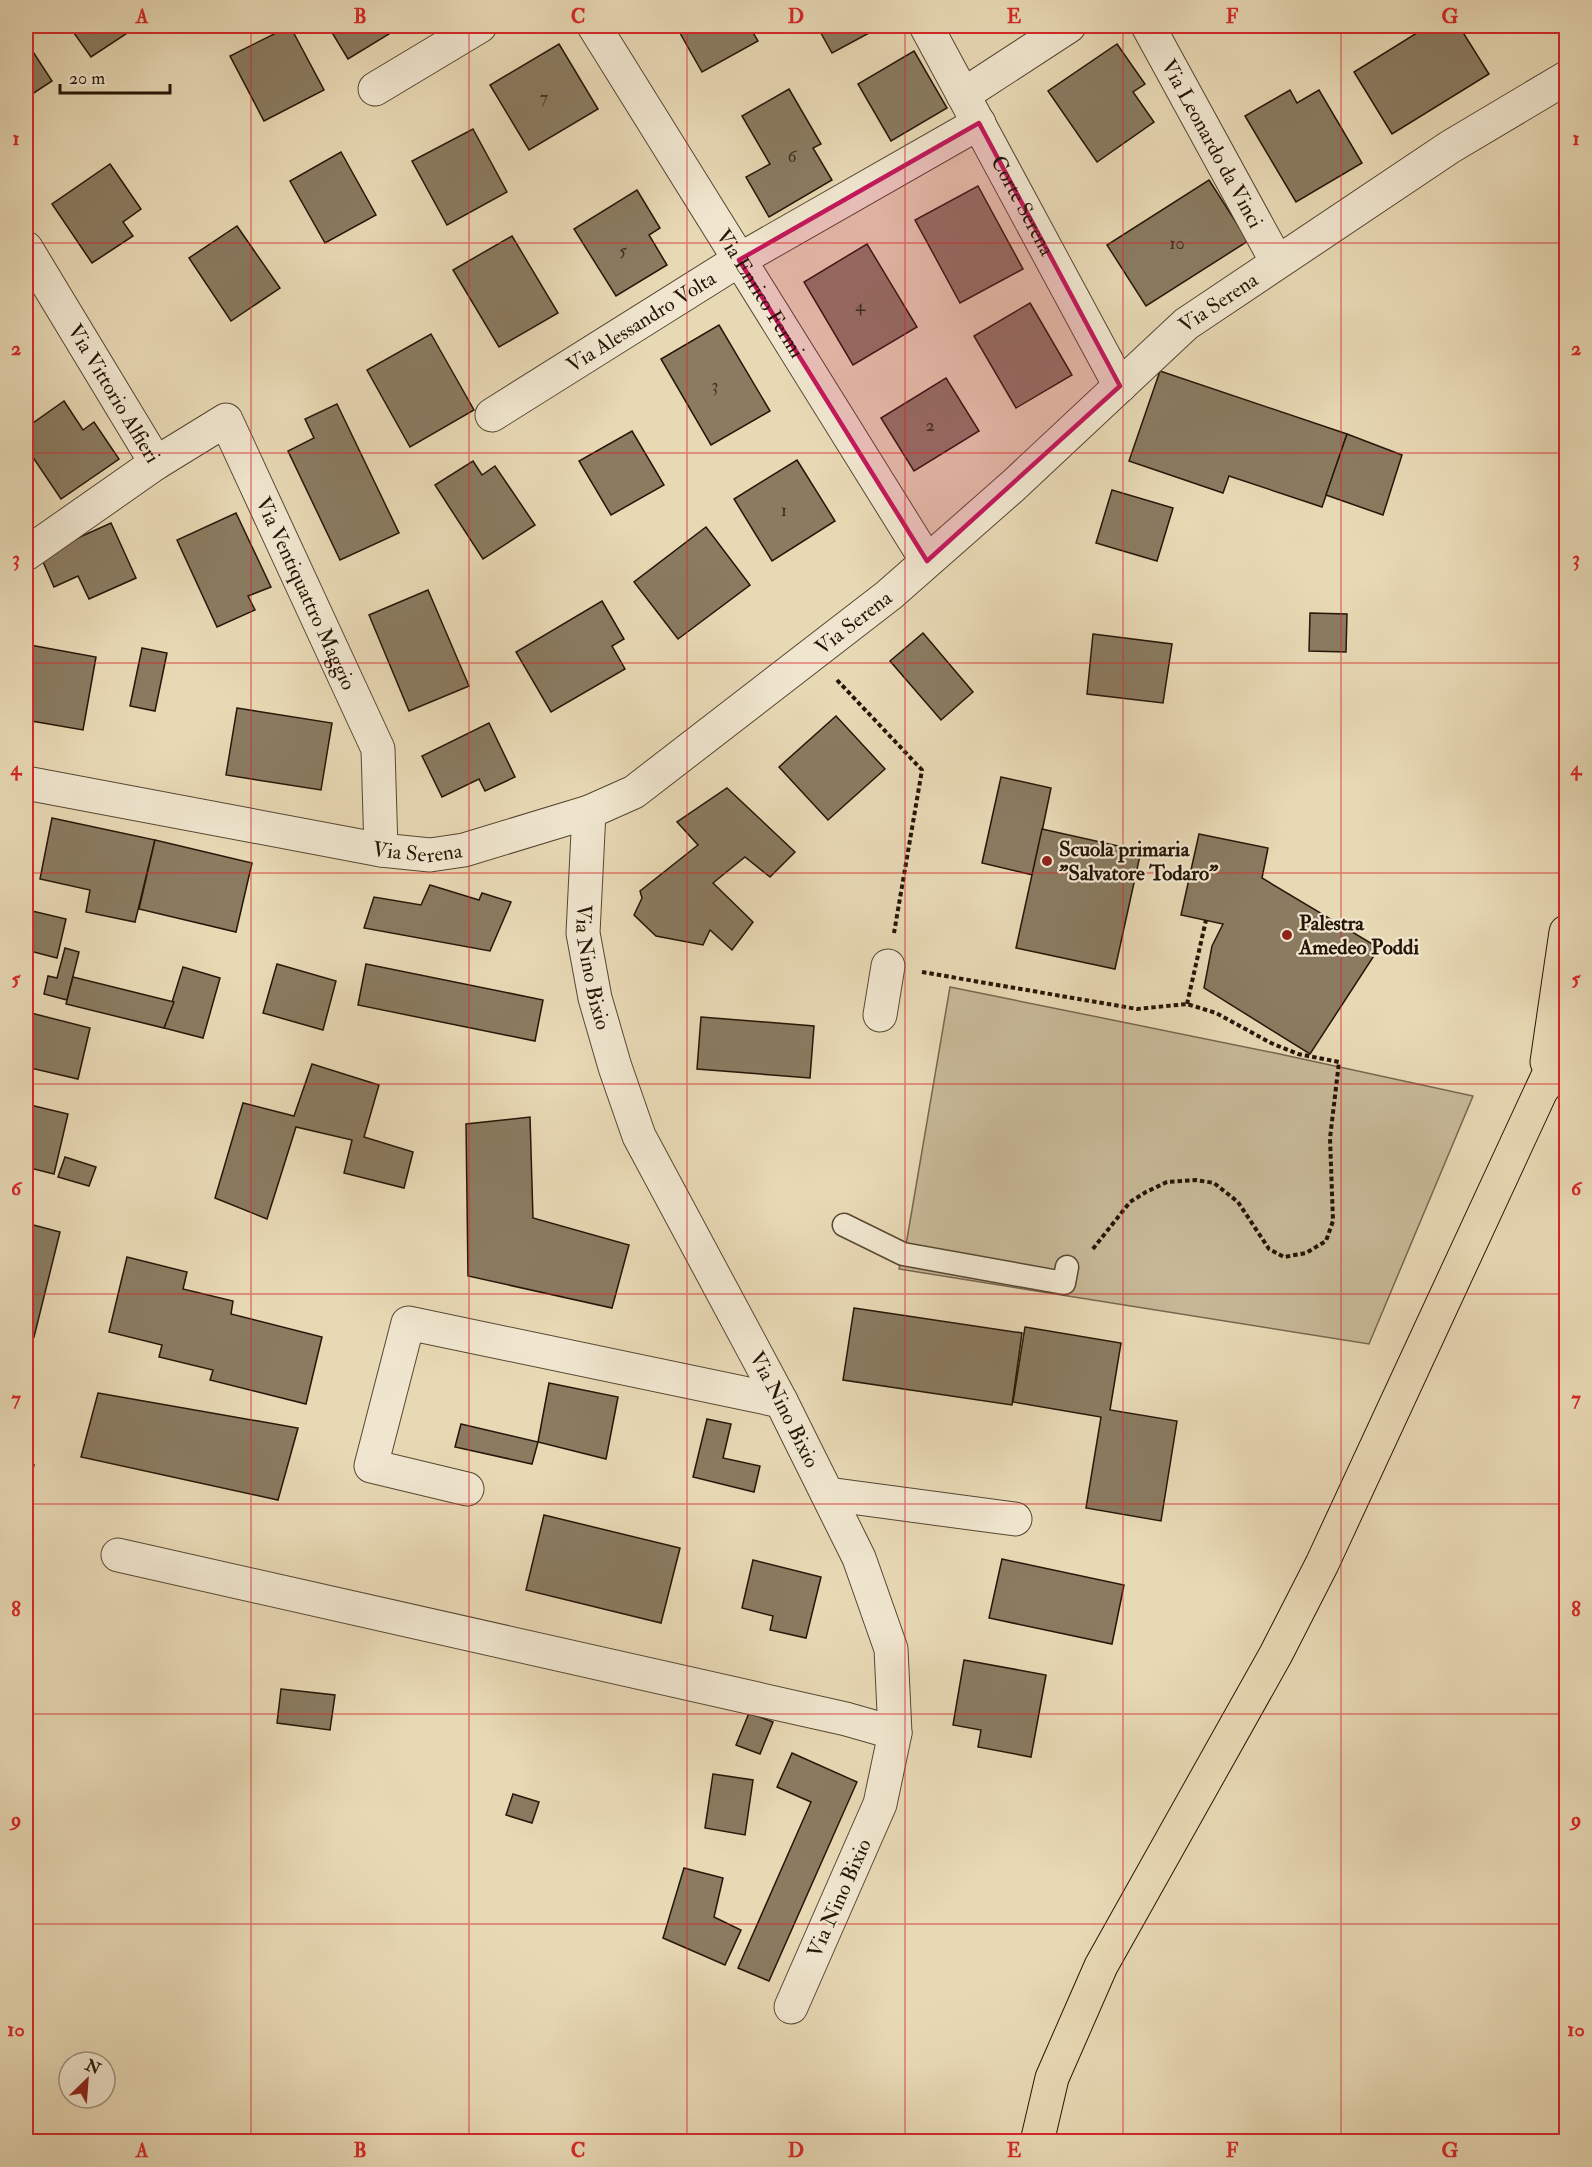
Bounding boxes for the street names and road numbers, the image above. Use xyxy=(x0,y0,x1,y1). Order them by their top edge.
street label: Via Leonardo da Vinci xyxy=(1155,55,1269,233)
street label: Corte Serena xyxy=(984,151,1060,261)
street label: Via Enrico Fermi xyxy=(710,224,811,363)
street label: Via Alessandro Volta xyxy=(562,265,721,379)
street label: Via Serena xyxy=(1174,266,1264,339)
street label: Via Vittorio Alfieri xyxy=(61,319,166,469)
street label: Via Ventiquattro Maggio xyxy=(249,493,362,694)
street label: Via Serena xyxy=(810,585,898,661)
street label: Via Serena xyxy=(370,836,464,869)
street label: Via Nino Bixio xyxy=(569,904,616,1033)
street label: Via Nino Bixio xyxy=(743,1347,825,1472)
street label: Via Nino Bixio xyxy=(801,1835,878,1962)

